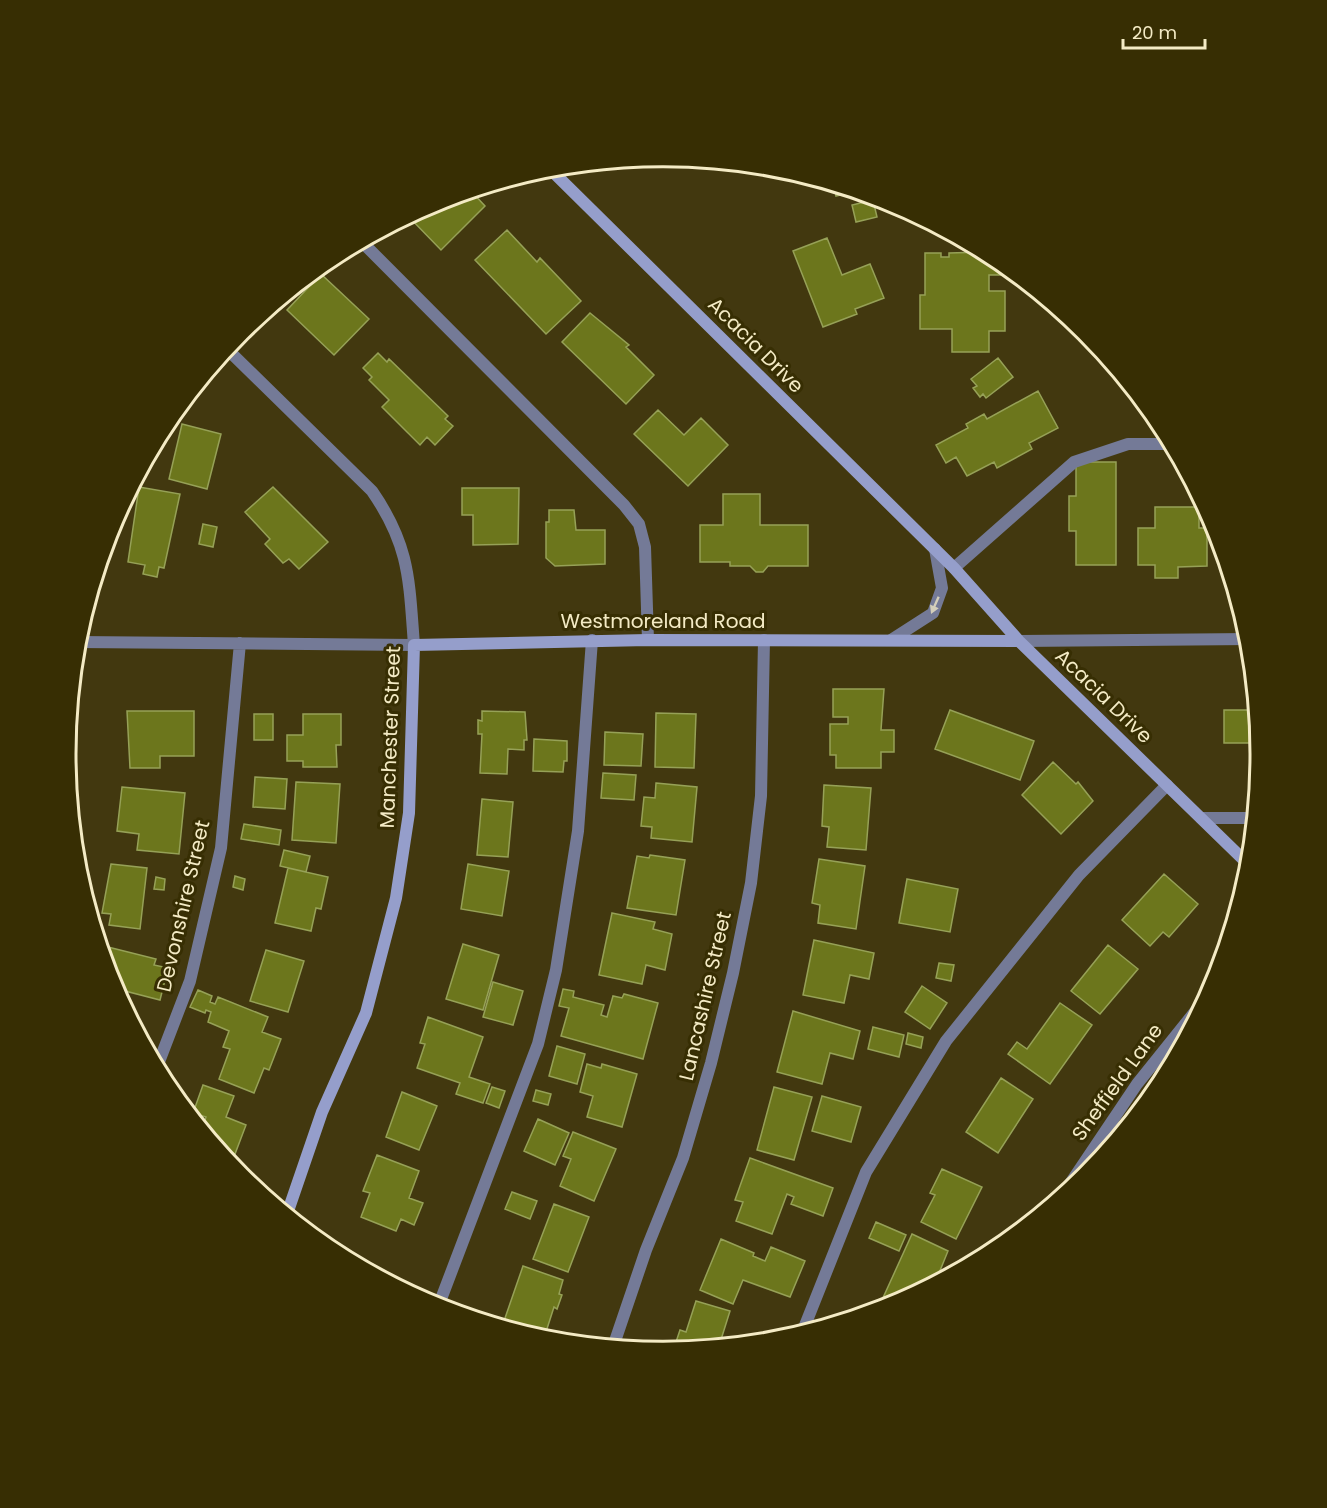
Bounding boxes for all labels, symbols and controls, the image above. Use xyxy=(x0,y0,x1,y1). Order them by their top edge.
scale bar xyxy=(1123,12,1206,50)
text: 20 m xyxy=(1132,20,1177,45)
street label: Acacia Drive xyxy=(702,291,810,399)
one-way arrow xyxy=(930,596,940,614)
street label: Westmoreland Road xyxy=(561,607,766,635)
street label: Acacia Drive xyxy=(1049,642,1159,750)
street label: Manchester Street xyxy=(373,645,407,829)
street label: Devonshire Street xyxy=(150,817,216,995)
street label: Lancashire Street xyxy=(672,909,738,1083)
street label: Sheffield Lane xyxy=(1065,1018,1169,1146)

